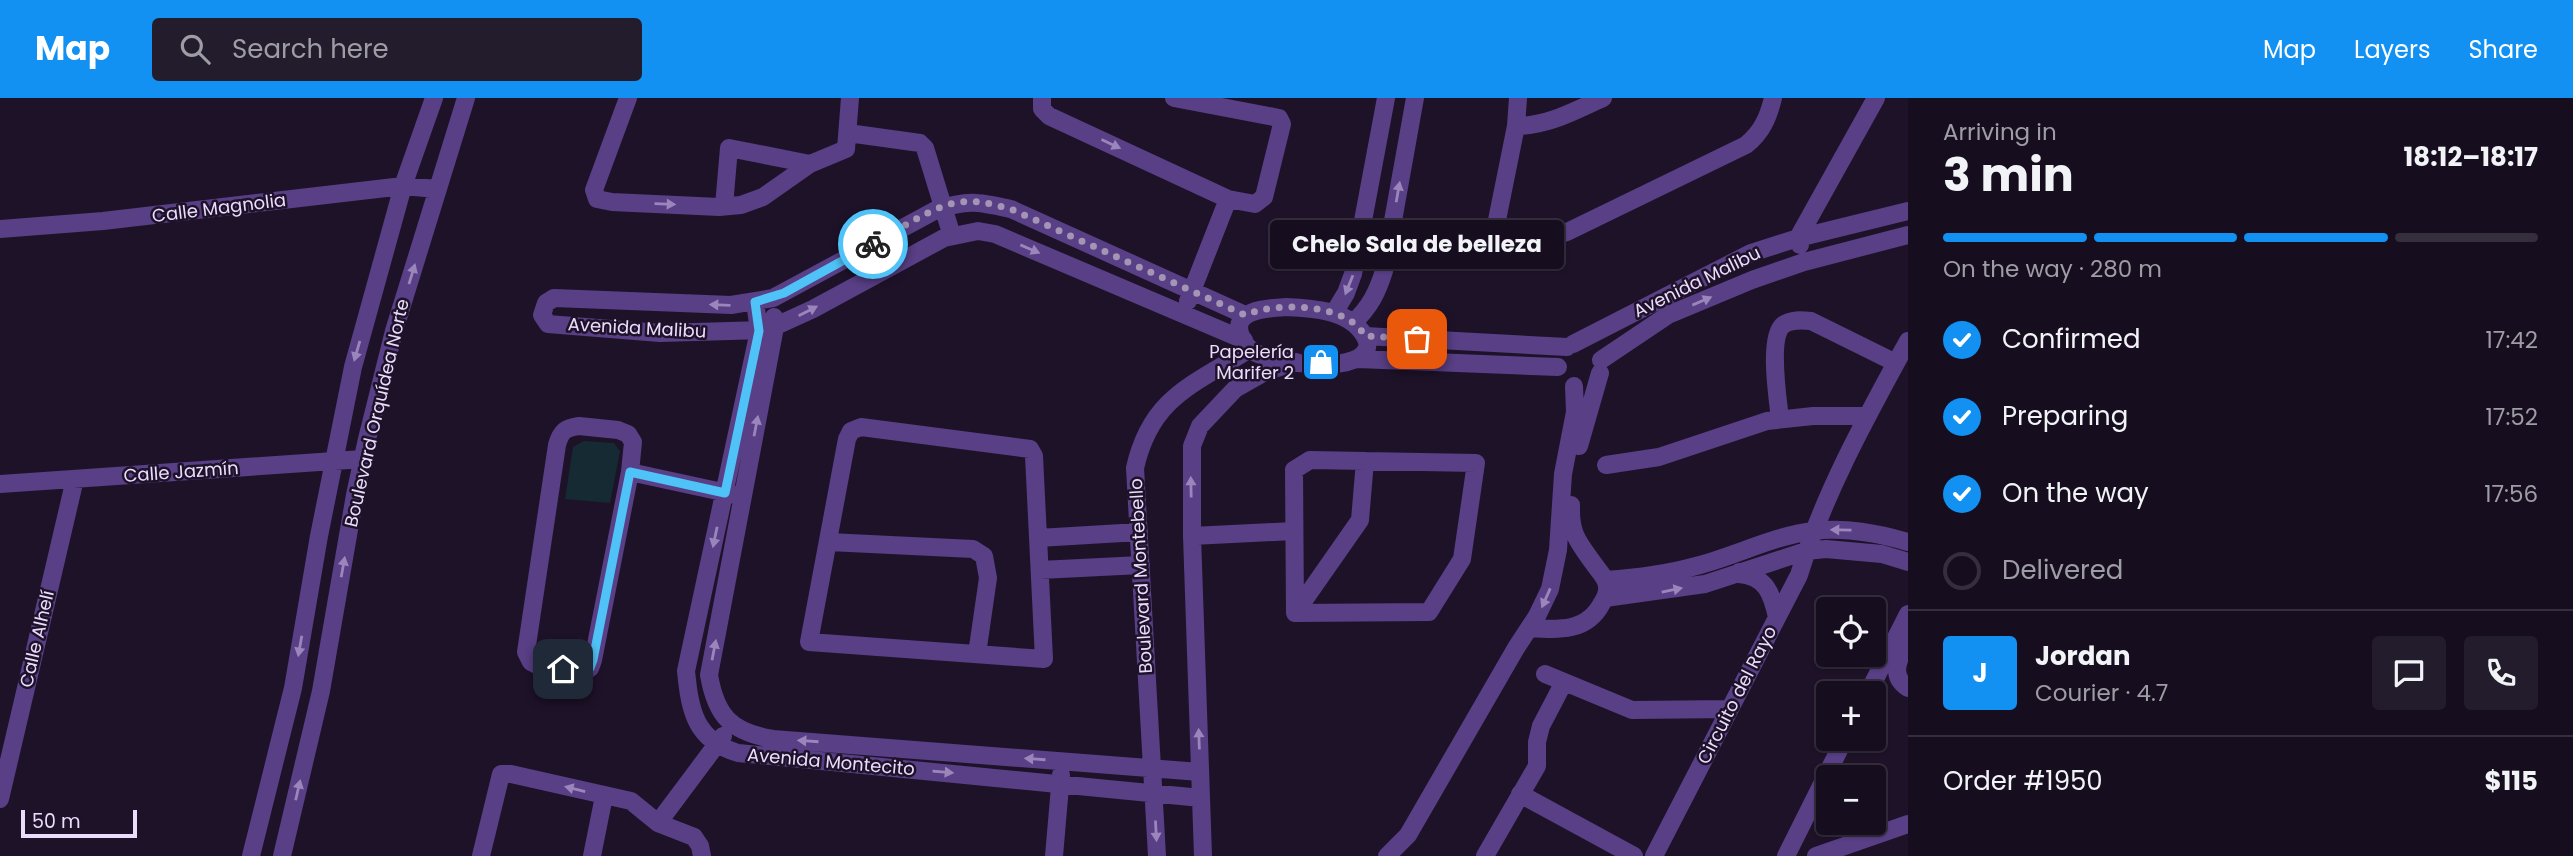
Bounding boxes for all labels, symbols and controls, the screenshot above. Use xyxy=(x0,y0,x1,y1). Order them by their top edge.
search box xyxy=(152,18,642,81)
text: Map xyxy=(35,25,110,72)
icon: search xyxy=(176,30,214,68)
text: Search here xyxy=(232,31,389,67)
text: Map xyxy=(2263,33,2316,66)
text: Layers xyxy=(2354,33,2430,66)
text: Share xyxy=(2468,33,2538,66)
text: Arriving in xyxy=(1943,116,2057,148)
one-way arrow xyxy=(1101,138,1121,149)
text: 18:12–18:17 xyxy=(2404,139,2538,175)
text: 3 min xyxy=(1943,143,2074,207)
one-way arrow xyxy=(1393,181,1404,203)
street label: Calle Magnolia xyxy=(151,187,287,228)
one-way arrow xyxy=(655,199,677,210)
courier xyxy=(838,209,908,279)
callout: Chelo Sala de belleza xyxy=(1270,220,1564,269)
icon: bike xyxy=(854,225,892,263)
text: Chelo Sala de belleza xyxy=(1292,228,1542,260)
street label: Avenida Malibu xyxy=(1629,240,1765,323)
one-way arrow xyxy=(1020,243,1040,255)
text: On the way · 280 m xyxy=(1943,253,2162,285)
one-way arrow xyxy=(407,263,417,284)
one-way arrow xyxy=(1343,274,1354,295)
one-way arrow xyxy=(1691,295,1712,306)
street label: Boulevard Orquídea Norte xyxy=(338,296,415,529)
one-way arrow xyxy=(709,299,731,310)
one-way arrow xyxy=(798,306,818,317)
pin xyxy=(1387,309,1447,369)
street label: Avenida Malibu xyxy=(567,311,707,344)
icon: bag xyxy=(1398,320,1436,358)
icon: check xyxy=(1943,321,1981,359)
text: Confirmed xyxy=(2002,321,2140,357)
text: 17:42 xyxy=(2485,324,2538,356)
place label: Papelería Marifer 2 xyxy=(1209,339,1294,385)
one-way arrow xyxy=(351,340,362,362)
shop icon: Papelería Marifer 2 xyxy=(1300,341,1342,383)
icon: check xyxy=(1943,398,1981,436)
text: Preparing xyxy=(2002,398,2128,434)
text: 17:52 xyxy=(2486,401,2538,433)
one-way arrow xyxy=(751,415,762,437)
street label: Calle Jazmín xyxy=(123,455,239,488)
icon: check xyxy=(1943,475,1981,513)
text: On the way xyxy=(2002,475,2149,511)
one-way arrow xyxy=(1185,476,1197,498)
street label: Boulevard Montebello xyxy=(1123,478,1158,674)
text: 17:56 xyxy=(2484,478,2538,510)
one-way arrow xyxy=(1830,525,1852,536)
one-way arrow xyxy=(710,526,721,548)
text: Delivered xyxy=(2002,552,2123,588)
one-way arrow xyxy=(338,556,349,578)
one-way arrow xyxy=(1661,584,1683,595)
one-way arrow xyxy=(1540,587,1551,608)
street label: Calle Alhelí xyxy=(13,588,60,690)
map controls xyxy=(1816,597,1886,835)
button: locate xyxy=(1816,597,1886,667)
street label: Circuito del Rayo xyxy=(1691,621,1782,768)
one-way arrow xyxy=(294,635,305,657)
button: chat xyxy=(2372,636,2446,710)
button: phone xyxy=(2464,636,2538,710)
text: Jordan xyxy=(2035,638,2131,674)
pin xyxy=(533,639,593,699)
one-way arrow xyxy=(708,639,719,661)
icon: home xyxy=(544,650,582,688)
text: J xyxy=(1972,655,1988,691)
text: Courier · 4.7 xyxy=(2035,677,2168,709)
button: + xyxy=(1816,681,1886,751)
one-way arrow xyxy=(1194,728,1205,750)
one-way arrow xyxy=(797,735,819,746)
street label: Avenida Montecito xyxy=(746,742,916,781)
one-way arrow xyxy=(1024,753,1046,764)
text: Order #1950 xyxy=(1943,763,2103,799)
text: $115 xyxy=(2484,763,2538,799)
button: − xyxy=(1816,765,1886,835)
one-way arrow xyxy=(932,767,954,778)
one-way arrow xyxy=(293,778,304,800)
one-way arrow xyxy=(564,783,586,794)
scale bar xyxy=(21,807,136,839)
text: 50 m xyxy=(32,808,81,835)
one-way arrow xyxy=(1150,820,1161,842)

